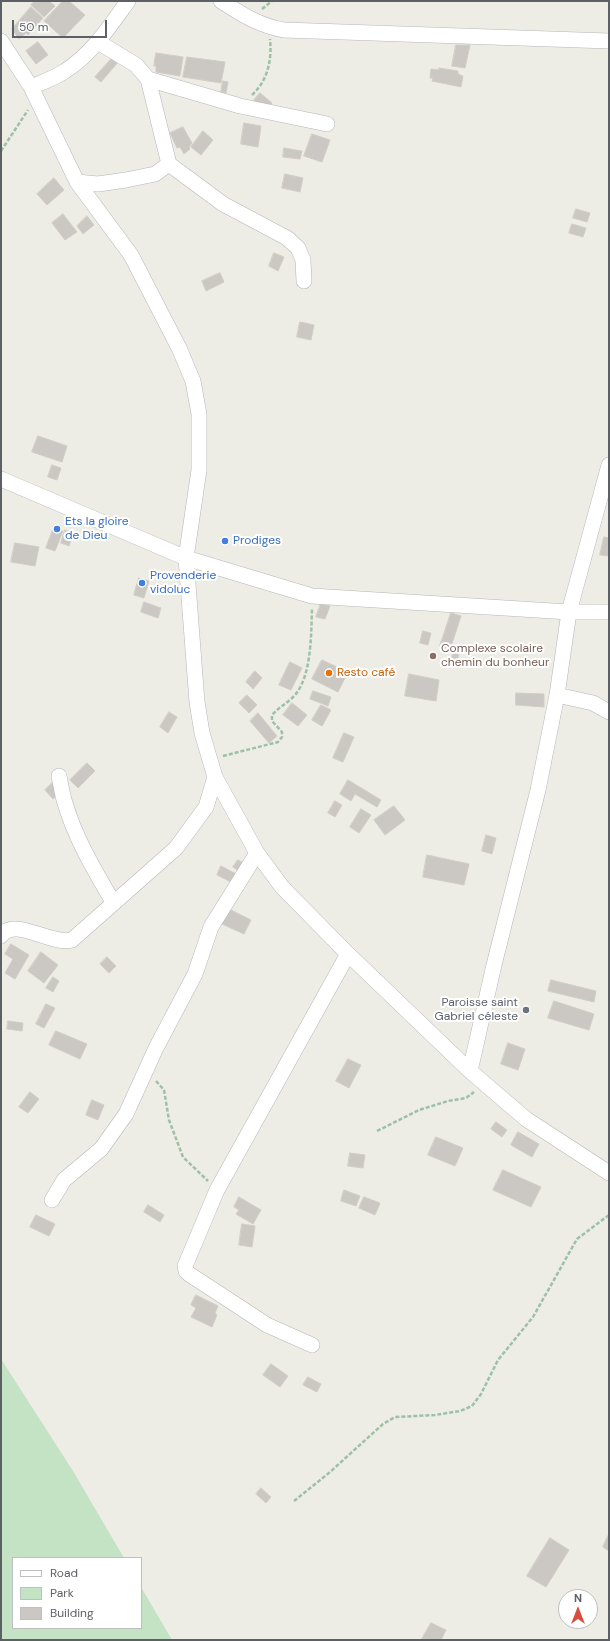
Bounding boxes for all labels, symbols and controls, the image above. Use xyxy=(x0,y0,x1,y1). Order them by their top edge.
scale bar xyxy=(14,12,109,38)
text: 50 m xyxy=(19,19,48,35)
place label: Ets la gloire de Dieu xyxy=(65,515,128,543)
marker: Ets la gloire de Dieu xyxy=(52,524,62,534)
place label: Prodiges xyxy=(233,534,281,548)
marker: Prodiges xyxy=(220,536,230,546)
place label: Provenderie vidoluc xyxy=(150,569,216,597)
marker: Provenderie vidoluc xyxy=(137,578,147,588)
place label: Complexe scolaire chemin du bonheur xyxy=(441,642,549,670)
marker: Complexe scolaire chemin du bonheur xyxy=(428,651,438,661)
place label: Resto café xyxy=(337,666,395,680)
marker: Resto café xyxy=(324,668,334,678)
place label: Paroisse saint Gabriel céleste xyxy=(435,996,518,1024)
marker: Paroisse saint Gabriel céleste xyxy=(521,1005,531,1015)
legend xyxy=(12,1557,142,1629)
text: Road xyxy=(50,1565,78,1581)
text: Park xyxy=(50,1585,74,1601)
north arrow xyxy=(558,1589,598,1629)
text: N xyxy=(574,1591,582,1605)
text: Building xyxy=(50,1605,94,1621)

